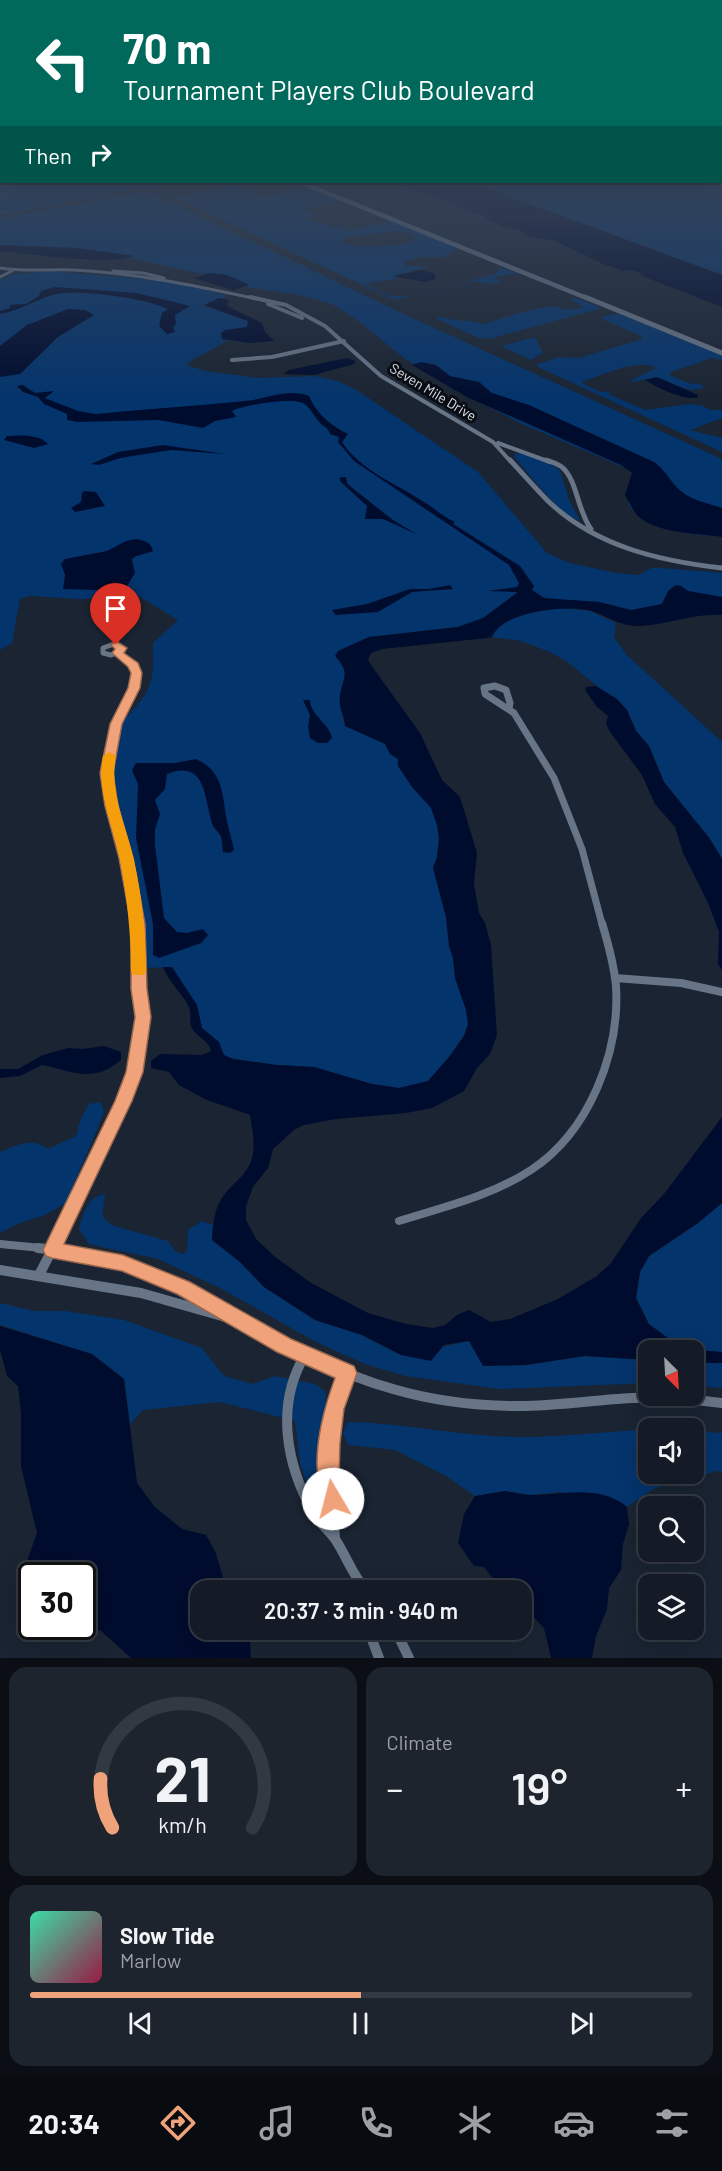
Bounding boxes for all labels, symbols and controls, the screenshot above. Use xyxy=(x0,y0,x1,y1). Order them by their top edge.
text: 70 m xyxy=(123,22,211,72)
icon: left xyxy=(24,24,102,102)
text: Tournament Players Club Boulevard xyxy=(123,73,535,105)
icon: right xyxy=(84,138,117,171)
text: Then xyxy=(24,142,72,168)
street label: Seven Mile Drive xyxy=(387,359,480,424)
pin xyxy=(90,583,141,645)
icon: arrive xyxy=(99,592,132,625)
north arrow xyxy=(638,1340,704,1406)
map controls xyxy=(638,1340,704,1640)
button: sound xyxy=(638,1418,704,1484)
position arrow xyxy=(301,1467,365,1531)
button: search xyxy=(638,1496,704,1562)
speed limit sign: 30 xyxy=(18,1562,96,1640)
button: layers xyxy=(638,1574,704,1640)
text: 20:37 · 3 min · 940 m xyxy=(264,1597,458,1623)
text: Climate xyxy=(387,1730,453,1754)
text: 21 xyxy=(154,1740,211,1814)
text: 19° xyxy=(511,1760,568,1814)
text: − xyxy=(387,1768,403,1808)
text: + xyxy=(676,1768,692,1808)
text: km/h xyxy=(158,1813,207,1838)
text: Slow Tide xyxy=(120,1922,215,1948)
text: Marlow xyxy=(120,1948,181,1972)
icon: previous xyxy=(124,2007,157,2040)
icon: pause xyxy=(344,2007,377,2040)
icon: next xyxy=(565,2007,598,2040)
icon: directions xyxy=(157,2102,199,2144)
icon: music xyxy=(256,2102,298,2144)
icon: phone xyxy=(355,2102,397,2144)
icon: climate xyxy=(454,2102,496,2144)
icon: car xyxy=(553,2102,595,2144)
icon: filters xyxy=(651,2102,693,2144)
text: 20:34 xyxy=(28,2107,100,2139)

